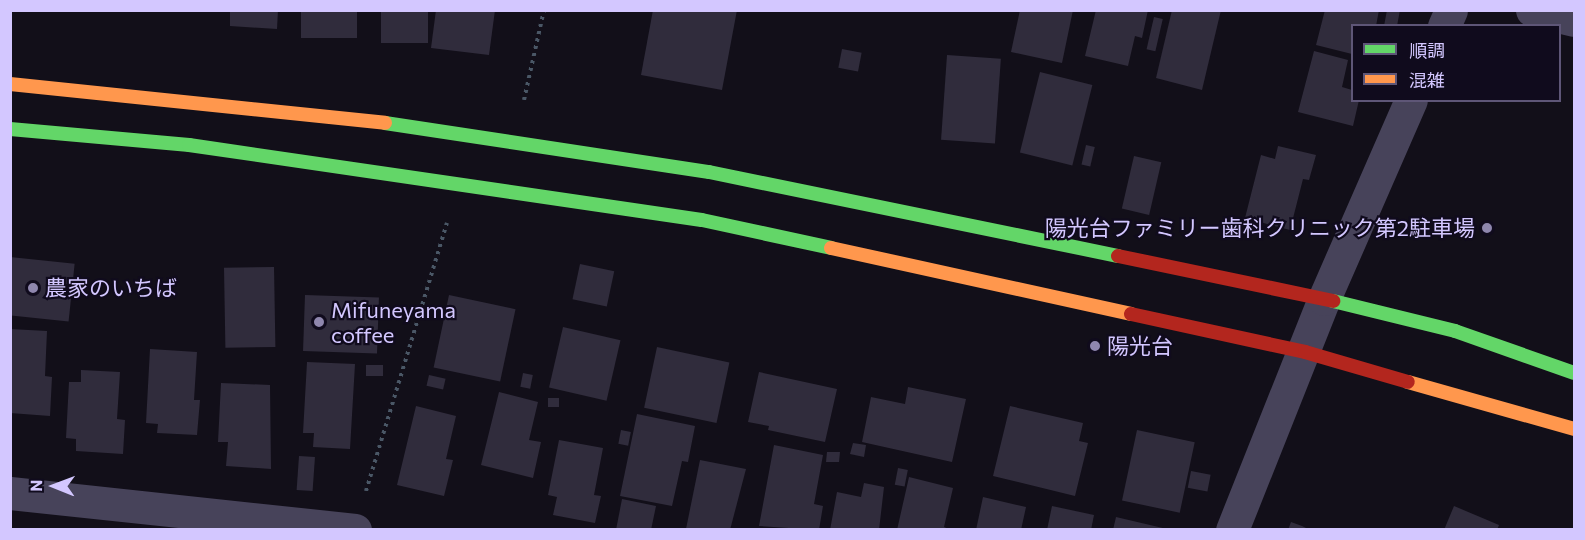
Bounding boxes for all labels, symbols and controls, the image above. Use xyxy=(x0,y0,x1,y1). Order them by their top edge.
legend xyxy=(1351,24,1561,102)
text: 順調 xyxy=(1409,39,1445,61)
text: 混雑 xyxy=(1409,69,1445,91)
place label: 陽光台ファミリー歯科クリニック第2駐車場 xyxy=(1045,215,1475,241)
marker: 陽光台ファミリー歯科クリニック第2駐車場 xyxy=(1480,221,1494,235)
place label: 農家のいちば xyxy=(45,275,177,301)
marker: 農家のいちば xyxy=(26,281,40,295)
place label: Mifuneyama coffee xyxy=(331,296,456,348)
marker: Mifuneyama coffee xyxy=(312,315,326,329)
place label: 陽光台 xyxy=(1107,333,1173,359)
marker: 陽光台 xyxy=(1088,339,1102,353)
north arrow xyxy=(24,456,84,516)
text: N xyxy=(26,480,45,492)

